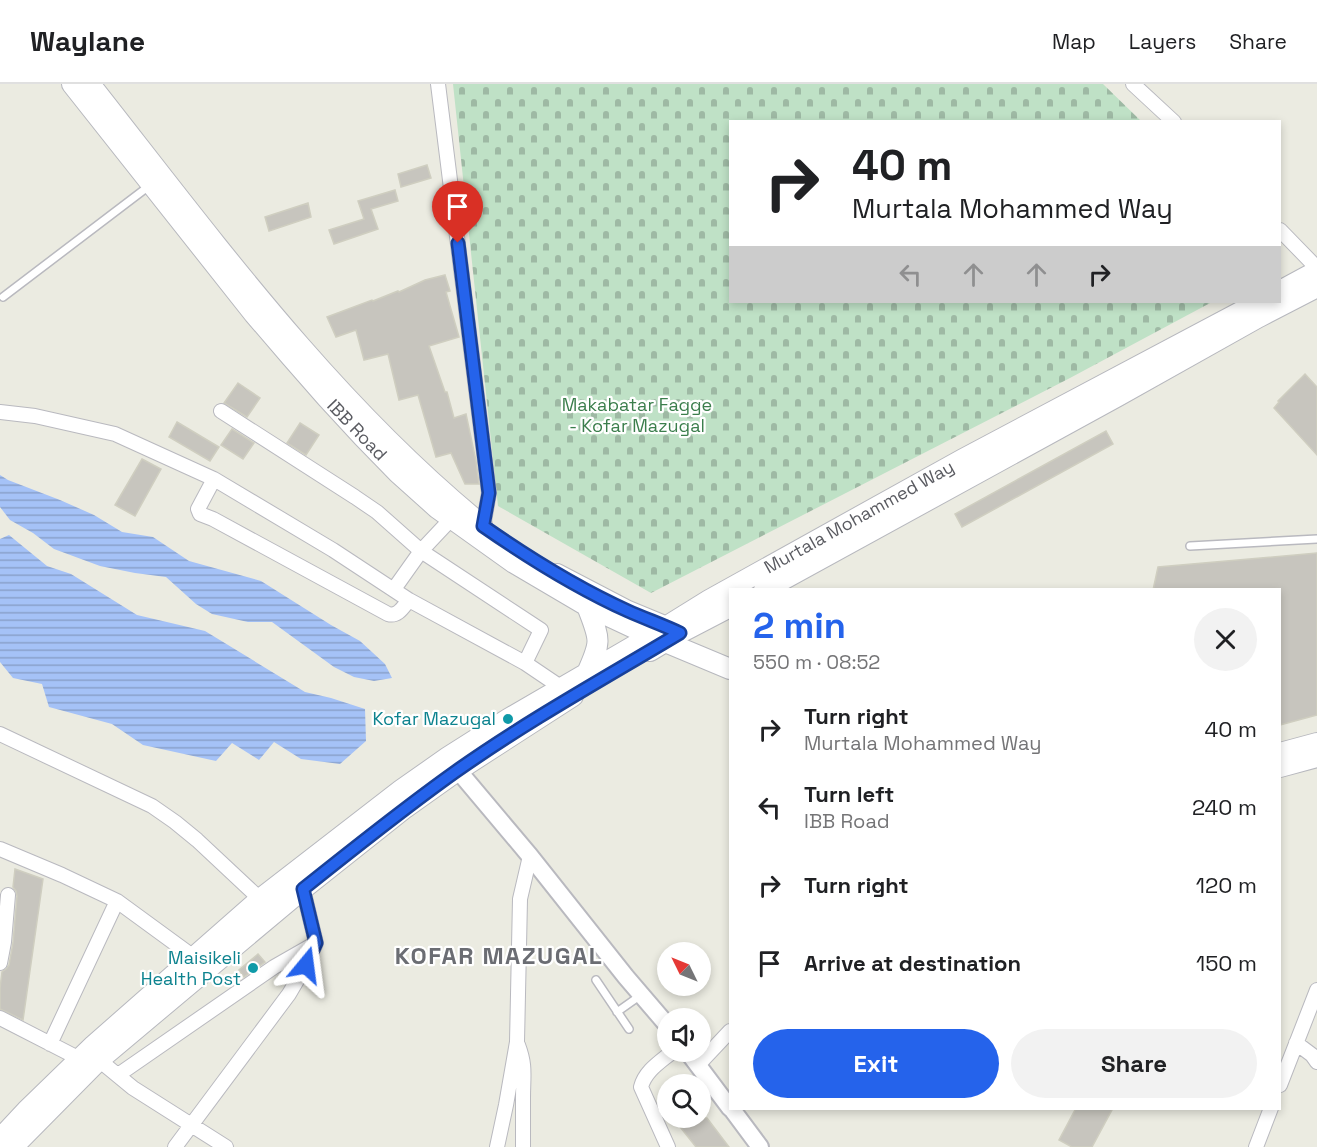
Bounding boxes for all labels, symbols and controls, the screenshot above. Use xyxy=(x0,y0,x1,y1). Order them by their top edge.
text: Waylane xyxy=(30,23,145,59)
text: Map xyxy=(1052,28,1096,55)
text: Layers xyxy=(1129,28,1196,55)
text: Share xyxy=(1229,28,1287,55)
text: 40 m xyxy=(852,139,952,192)
icon: right xyxy=(753,144,831,222)
pin xyxy=(432,181,483,243)
icon: arrive xyxy=(441,190,474,223)
text: Murtala Mohammed Way xyxy=(852,191,1173,226)
icon: left xyxy=(894,258,927,291)
icon: ahead xyxy=(957,258,990,291)
icon: ahead xyxy=(1020,258,1053,291)
icon: right xyxy=(1083,258,1116,291)
park label: Makabatar Fagge - Kofar Mazugal xyxy=(562,393,712,437)
street label: IBB Road xyxy=(322,394,392,465)
street label: Murtala Mohammed Way xyxy=(760,455,958,578)
text: 2 min xyxy=(753,603,846,649)
button: close xyxy=(1194,608,1257,671)
text: 550 m · 08:52 xyxy=(753,649,880,675)
text: Turn right xyxy=(804,702,909,730)
place label: Kofar Mazugal xyxy=(372,707,496,730)
marker: Kofar Mazugal xyxy=(501,712,515,726)
icon: right xyxy=(753,713,786,746)
text: 40 m xyxy=(1205,715,1257,743)
text: Murtala Mohammed Way xyxy=(804,730,1042,756)
text: Turn left xyxy=(804,780,894,808)
icon: left xyxy=(753,791,786,824)
text: 240 m xyxy=(1192,793,1257,821)
text: IBB Road xyxy=(804,808,890,834)
icon: right xyxy=(753,869,786,902)
text: Turn right xyxy=(804,871,909,899)
text: 120 m xyxy=(1196,871,1257,899)
position arrow xyxy=(274,933,338,997)
district label: KOFAR MAZUGAL xyxy=(395,940,603,971)
north arrow xyxy=(657,942,711,996)
map controls xyxy=(657,942,711,1128)
place label: Maisikeli Health Post xyxy=(141,946,241,990)
icon: arrive xyxy=(753,947,786,980)
text: Arrive at destination xyxy=(804,949,1021,977)
text: 150 m xyxy=(1196,949,1257,977)
marker: Maisikeli Health Post xyxy=(246,961,260,975)
button: sound xyxy=(657,1008,711,1062)
button: Exit xyxy=(753,1029,999,1098)
button: Share xyxy=(1011,1029,1257,1098)
button: search xyxy=(657,1074,711,1128)

